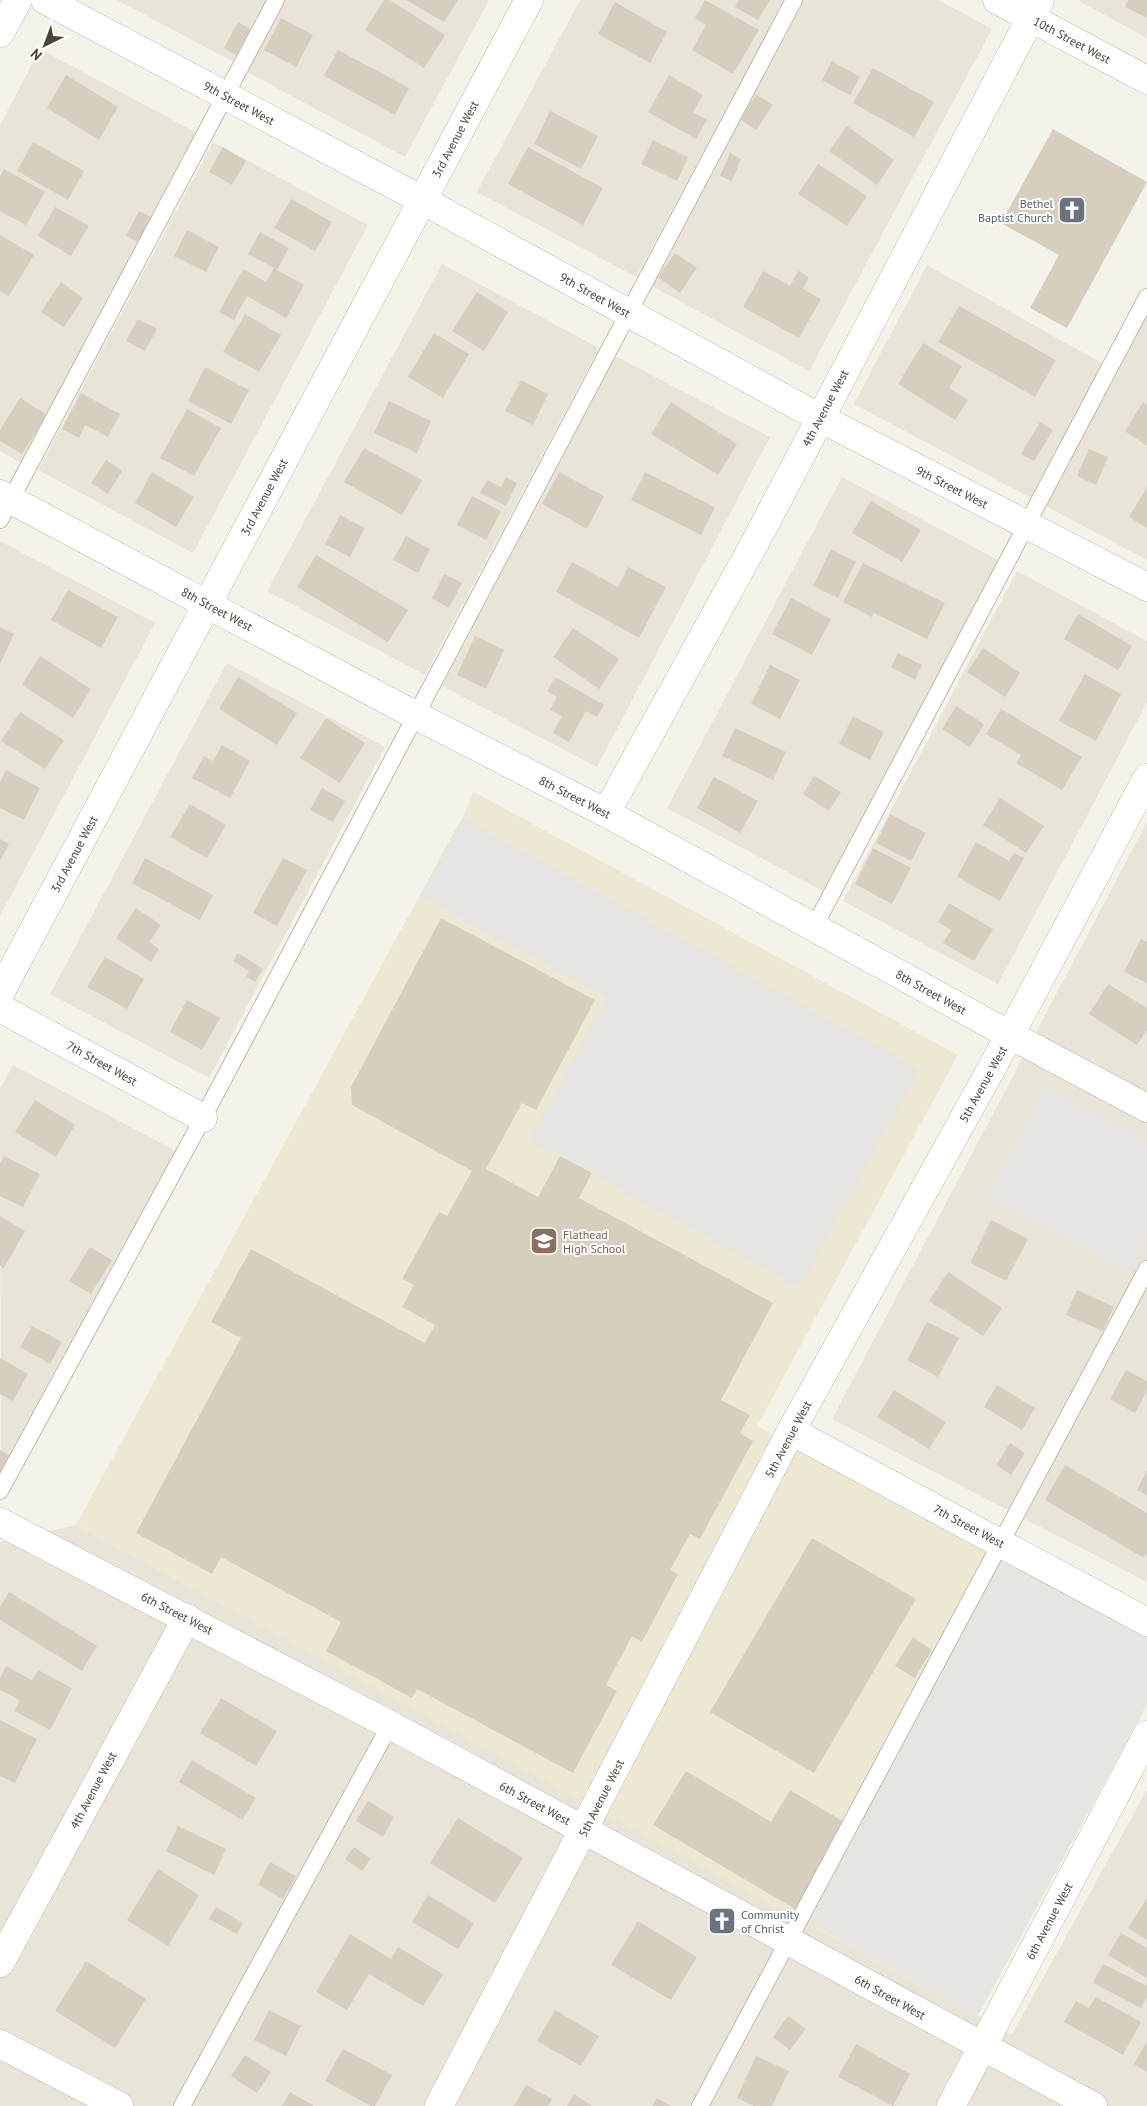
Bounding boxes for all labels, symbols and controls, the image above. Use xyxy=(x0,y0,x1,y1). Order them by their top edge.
street label: 10th Street West xyxy=(1031,13,1113,67)
north arrow xyxy=(20,20,70,70)
text: N xyxy=(27,45,46,64)
street label: 9th Street West xyxy=(201,78,277,128)
street label: 3rd Avenue West xyxy=(428,98,482,180)
church icon: Bethel Baptist Church xyxy=(1057,195,1087,225)
place label: Bethel Baptist Church xyxy=(978,196,1053,225)
street label: 9th Street West xyxy=(557,269,633,321)
street label: 4th Avenue West xyxy=(798,367,852,449)
street label: 3rd Avenue West xyxy=(237,456,291,538)
street label: 9th Street West xyxy=(914,462,990,512)
street label: 8th Street West xyxy=(179,584,255,634)
street label: 8th Street West xyxy=(537,772,613,822)
street label: 3rd Avenue West xyxy=(47,813,101,895)
street label: 8th Street West xyxy=(893,966,969,1018)
street label: 7th Street West xyxy=(64,1037,140,1089)
street label: 5th Avenue West xyxy=(956,1043,1010,1125)
school or university icon: Flathead High School xyxy=(529,1226,559,1256)
place label: Flathead High School xyxy=(563,1227,626,1256)
street label: 5th Avenue West xyxy=(761,1398,815,1480)
street label: 7th Street West xyxy=(931,1501,1007,1551)
street label: 6th Street West xyxy=(139,1588,215,1638)
street label: 4th Avenue West xyxy=(66,1749,120,1831)
street label: 5th Avenue West xyxy=(575,1757,627,1839)
street label: 6th Street West xyxy=(497,1778,573,1828)
street label: 6th Avenue West xyxy=(1022,1880,1076,1962)
church icon: Community of Christ xyxy=(707,1906,737,1936)
place label: Community of Christ xyxy=(741,1907,800,1936)
street label: 6th Street West xyxy=(852,1971,928,2023)

